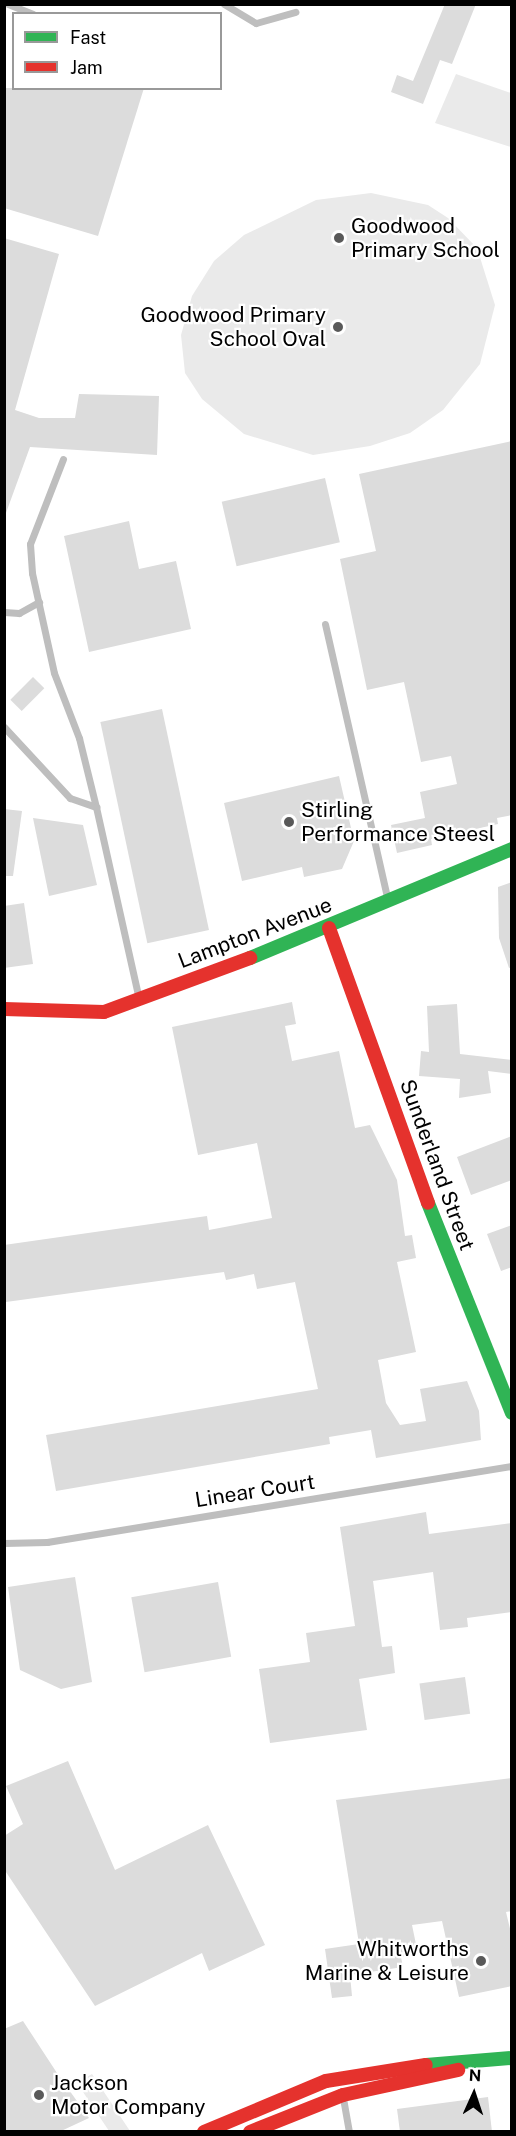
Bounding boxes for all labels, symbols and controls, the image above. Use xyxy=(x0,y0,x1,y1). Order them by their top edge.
legend xyxy=(12,12,222,90)
text: Fast xyxy=(70,27,106,48)
text: Jam xyxy=(70,57,103,78)
place label: Goodwood Primary School xyxy=(351,213,500,263)
marker: Goodwood Primary School xyxy=(332,231,346,245)
place label: Goodwood Primary School Oval xyxy=(140,302,326,352)
marker: Goodwood Primary School Oval xyxy=(331,320,345,334)
place label: Stirling Performance Steesl xyxy=(301,797,495,847)
marker: Stirling Performance Steesl xyxy=(282,815,296,829)
street label: Lampton Avenue xyxy=(175,892,335,974)
street label: Sunderland Street xyxy=(394,1076,480,1254)
street label: Linear Court xyxy=(193,1469,317,1513)
place label: Whitworths Marine & Leisure xyxy=(305,1936,469,1986)
marker: Whitworths Marine & Leisure xyxy=(474,1954,488,1968)
north arrow xyxy=(444,2064,504,2124)
text: N xyxy=(468,2066,482,2085)
place label: Jackson Motor Company xyxy=(51,2070,205,2120)
marker: Jackson Motor Company xyxy=(32,2088,46,2102)

